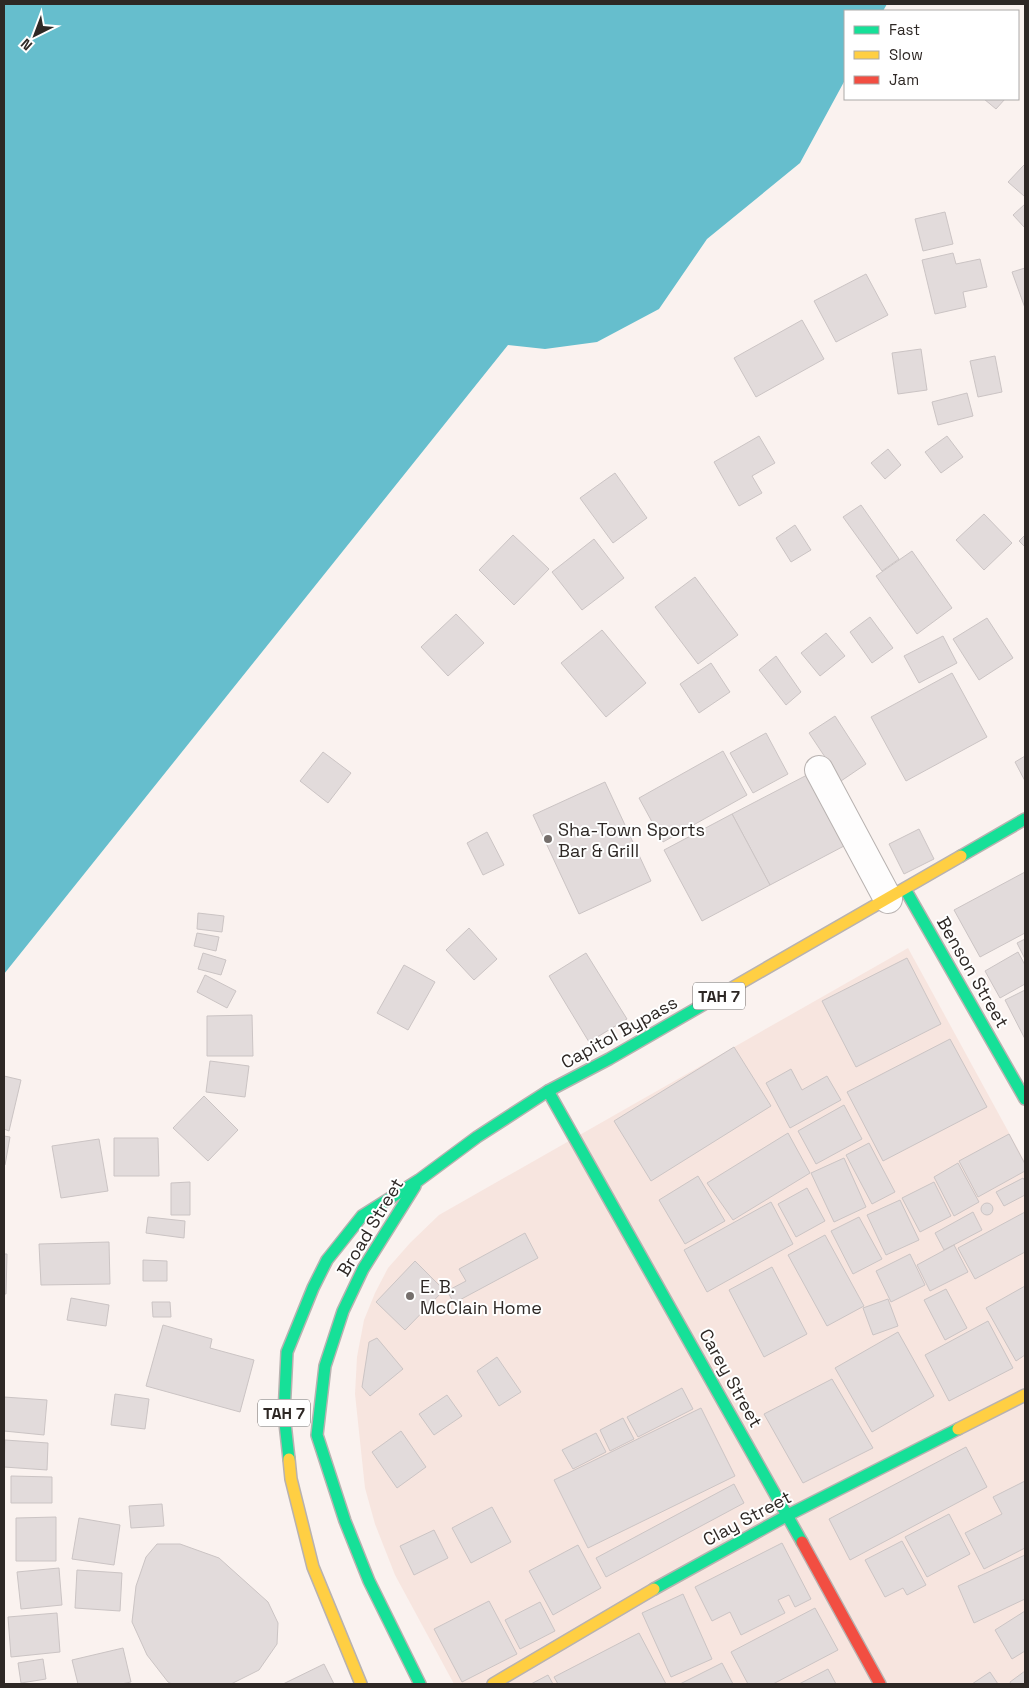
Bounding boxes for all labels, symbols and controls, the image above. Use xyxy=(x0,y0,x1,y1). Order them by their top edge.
north arrow xyxy=(10,10,60,60)
legend xyxy=(844,10,1019,100)
text: Fast xyxy=(889,20,920,39)
text: N xyxy=(17,35,36,54)
text: Slow xyxy=(889,45,923,64)
text: Jam xyxy=(889,70,919,89)
place label: Sha-Town Sports Bar & Grill xyxy=(558,818,705,862)
marker: Sha-Town Sports Bar & Grill xyxy=(542,833,554,845)
street label: Benson Street xyxy=(932,912,1014,1032)
road number: TAH 7 xyxy=(693,982,745,1009)
street label: Capitol Bypass xyxy=(557,990,681,1074)
street label: Broad Street xyxy=(332,1174,408,1280)
place label: E. B. McClain Home xyxy=(420,1275,542,1319)
marker: E. B. McClain Home xyxy=(404,1290,416,1302)
street label: Carey Street xyxy=(694,1324,768,1432)
road number: TAH 7 xyxy=(258,1400,310,1426)
street label: Clay Street xyxy=(699,1485,795,1551)

